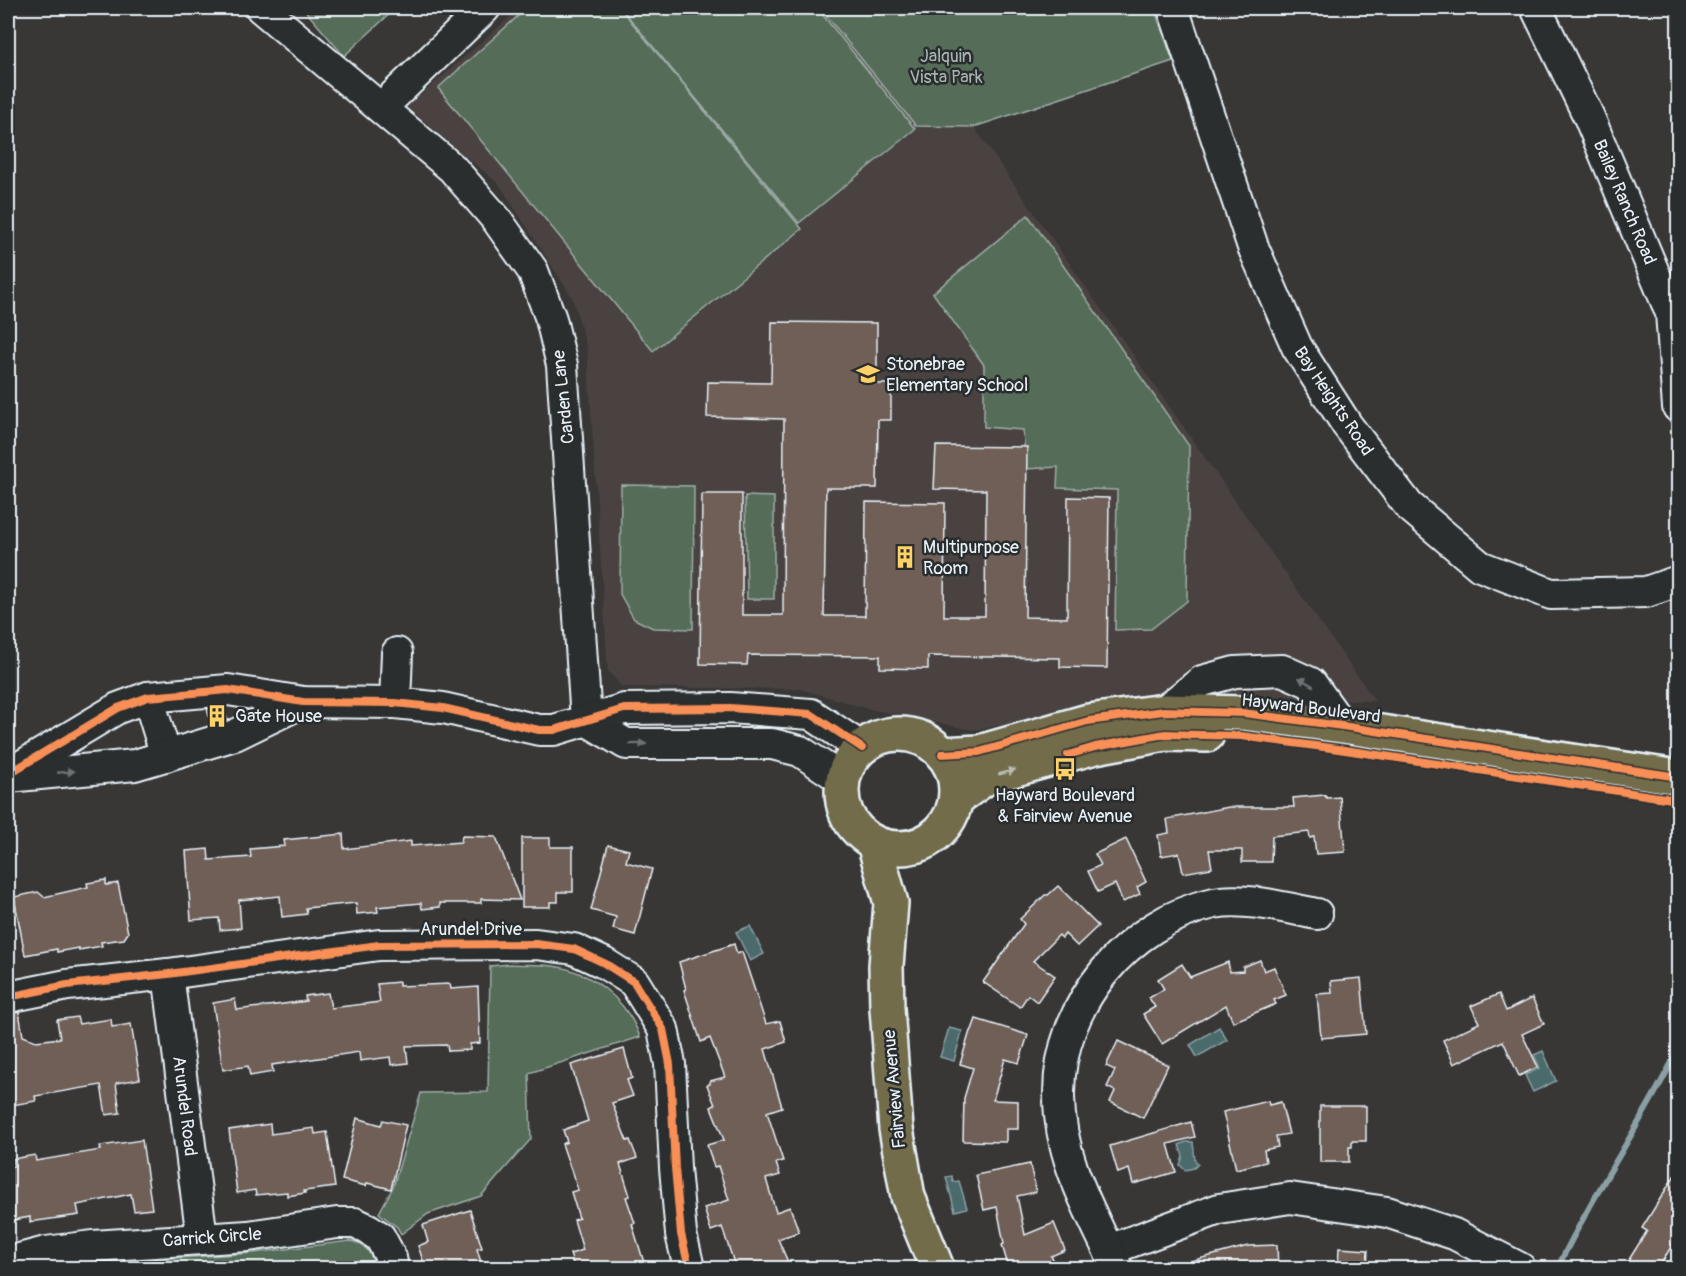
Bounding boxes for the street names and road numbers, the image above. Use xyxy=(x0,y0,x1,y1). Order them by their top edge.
street label: Bailey Ranch Road xyxy=(1588,136,1661,268)
street label: Bay Heights Road xyxy=(1289,342,1379,460)
street label: Carden Lane xyxy=(547,349,580,445)
street label: Hayward Boulevard xyxy=(1240,689,1382,728)
street label: Arundel Drive xyxy=(420,918,522,941)
street label: Fairview Avenue xyxy=(878,1028,911,1149)
street label: Arundel Road xyxy=(167,1055,202,1157)
street label: Carrick Circle xyxy=(162,1223,262,1252)

